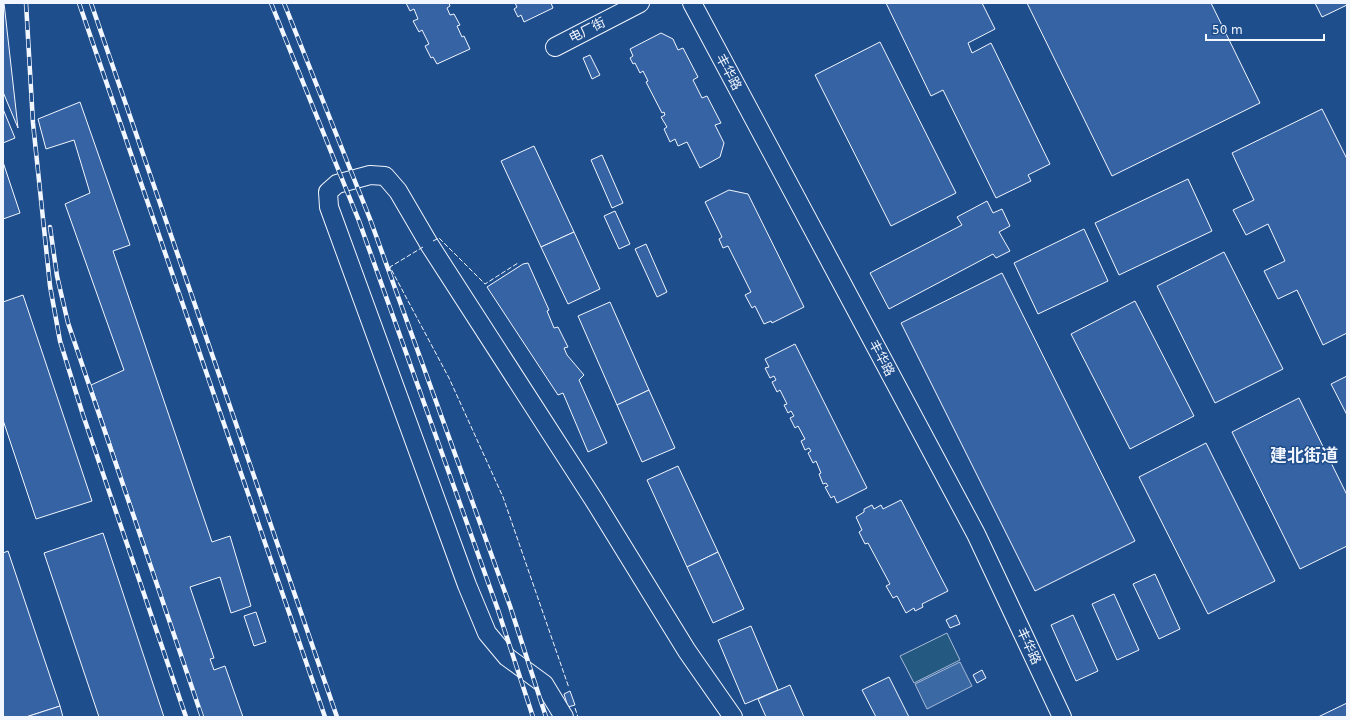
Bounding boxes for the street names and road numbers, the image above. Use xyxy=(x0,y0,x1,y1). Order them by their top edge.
street label: 电厂街 xyxy=(566,14,608,46)
street label: 丰华路 xyxy=(713,51,745,93)
street label: 丰华路 xyxy=(866,337,898,379)
street label: 丰华路 xyxy=(1014,625,1044,667)

